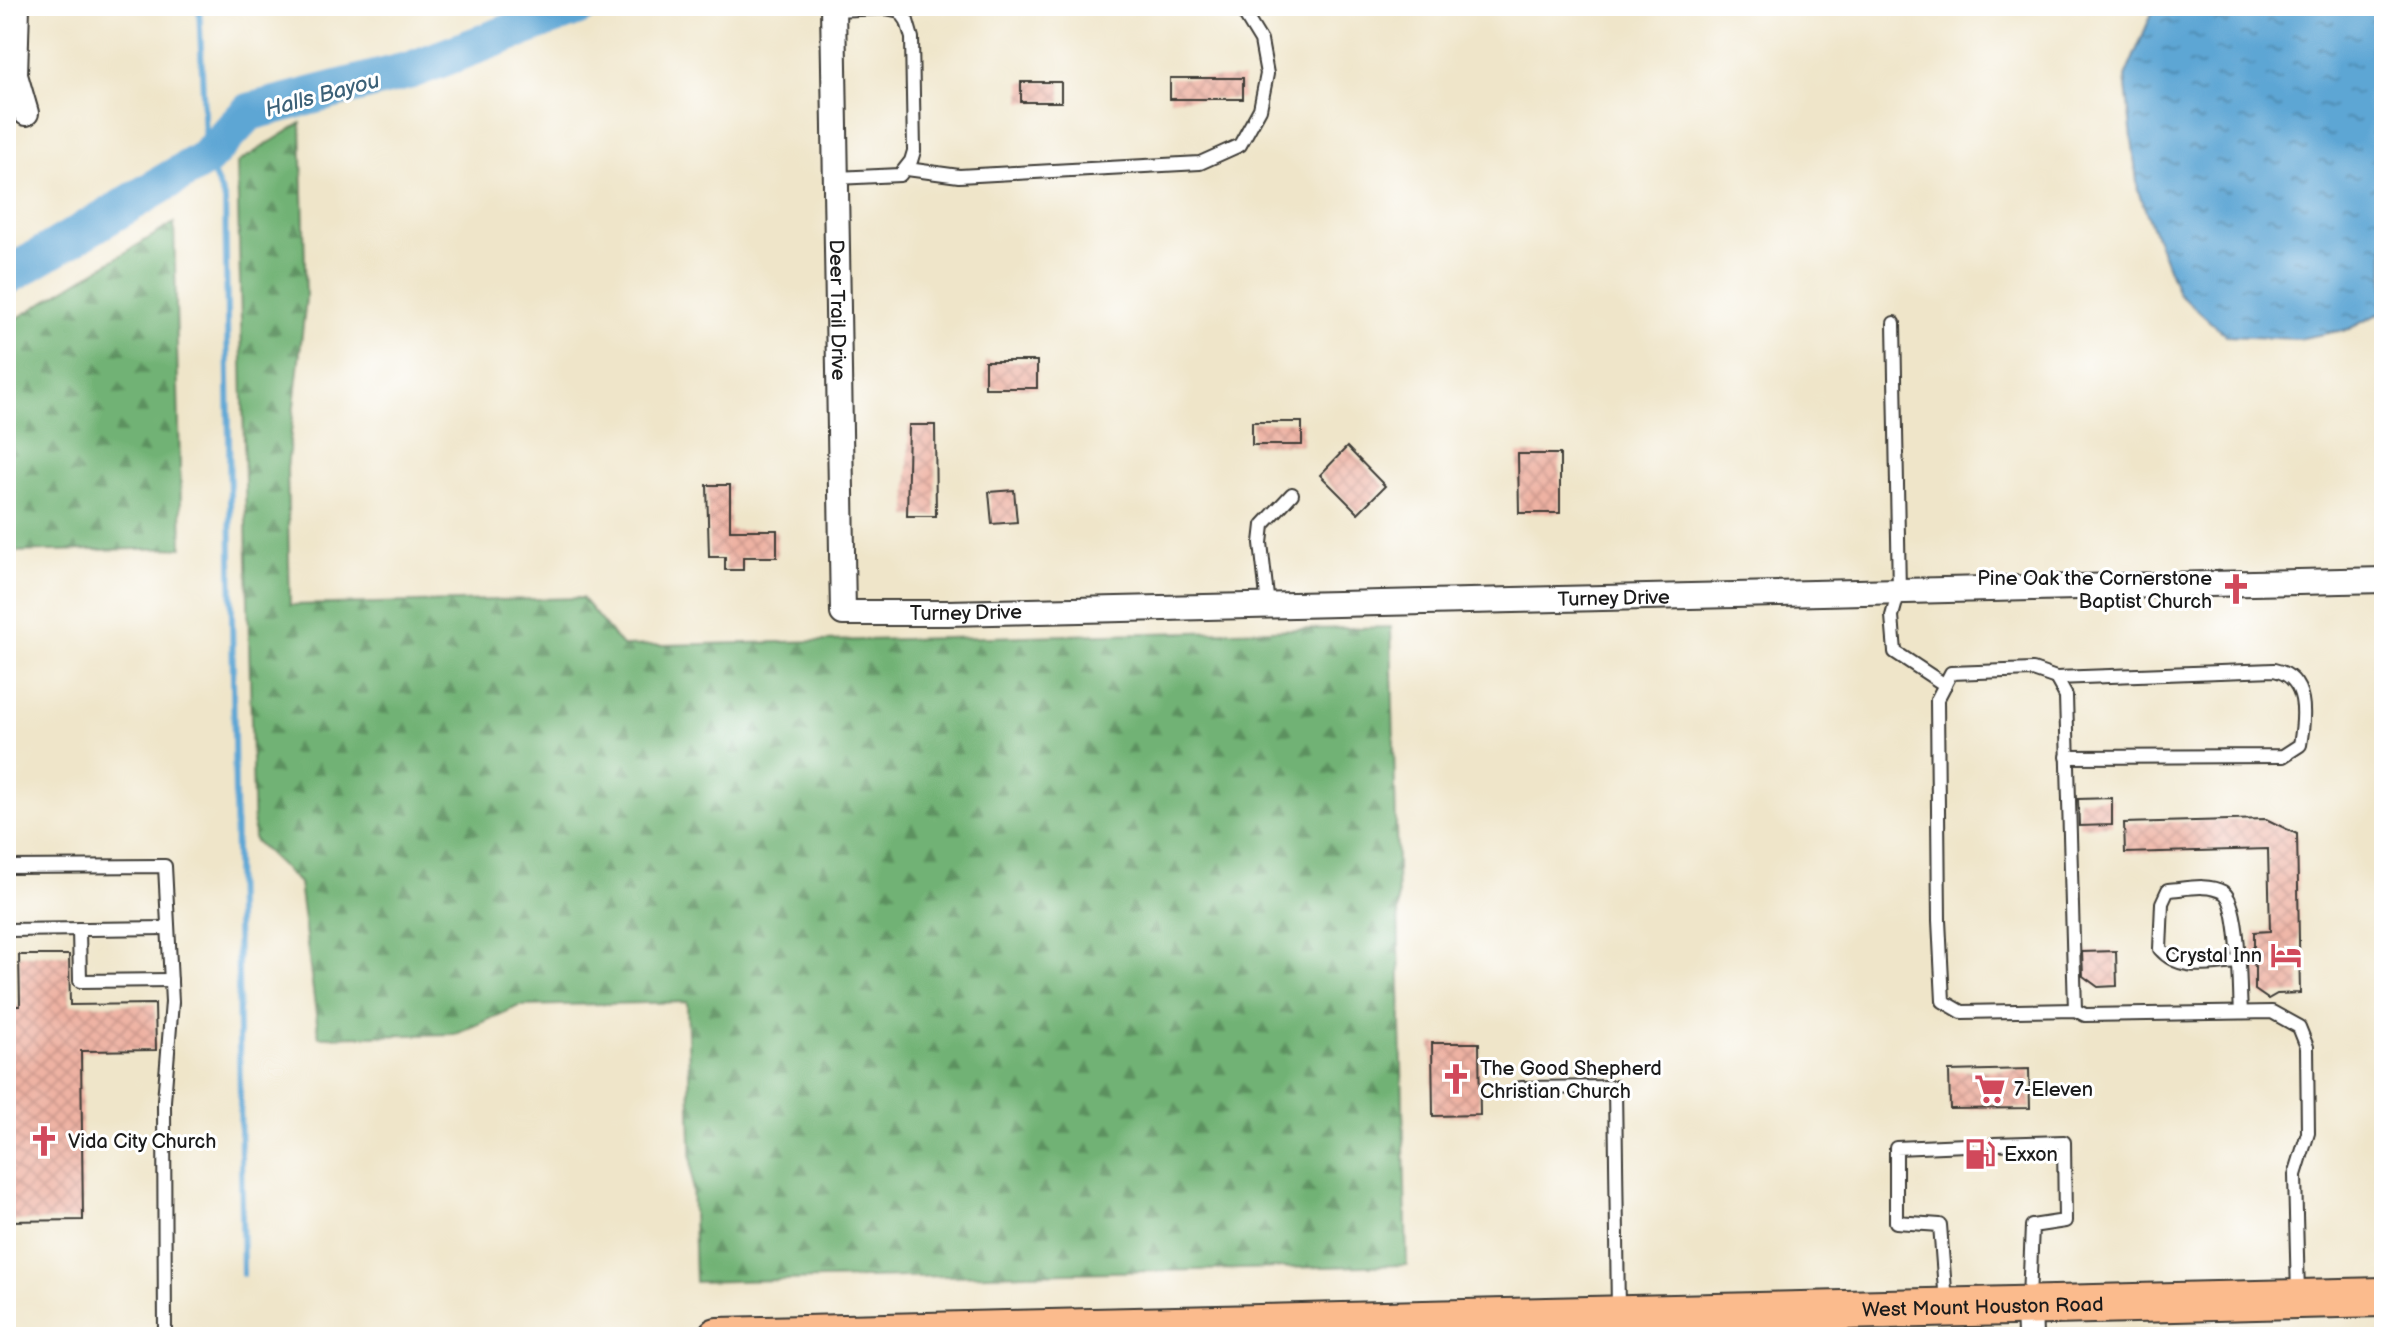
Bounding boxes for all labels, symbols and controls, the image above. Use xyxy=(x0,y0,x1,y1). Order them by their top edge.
water label: Halls Bayou xyxy=(262,67,383,124)
street label: Deer Trail Drive xyxy=(824,239,850,381)
place label: Pine Oak the Cornerstone Baptist Church xyxy=(1977,567,2212,614)
church icon: Pine Oak the Cornerstone Baptist Church xyxy=(2219,572,2253,606)
street label: Turney Drive xyxy=(1557,585,1670,612)
street label: Turney Drive xyxy=(910,600,1022,626)
hotel icon: Crystal Inn xyxy=(2269,938,2303,972)
place label: Crystal Inn xyxy=(2165,944,2262,968)
place label: The Good Shepherd Christian Church xyxy=(1480,1057,1662,1104)
church icon: The Good Shepherd Christian Church xyxy=(1439,1062,1473,1096)
supermarket icon: 7-Eleven xyxy=(1973,1072,2007,1106)
place label: 7-Eleven xyxy=(2014,1078,2093,1102)
church icon: Vida City Church xyxy=(27,1124,61,1158)
place label: Vida City Church xyxy=(68,1130,216,1154)
fuel station icon: Exxon xyxy=(1963,1137,1997,1171)
place label: Exxon xyxy=(2004,1143,2058,1167)
street label: West Mount Houston Road xyxy=(1862,1293,2104,1323)

